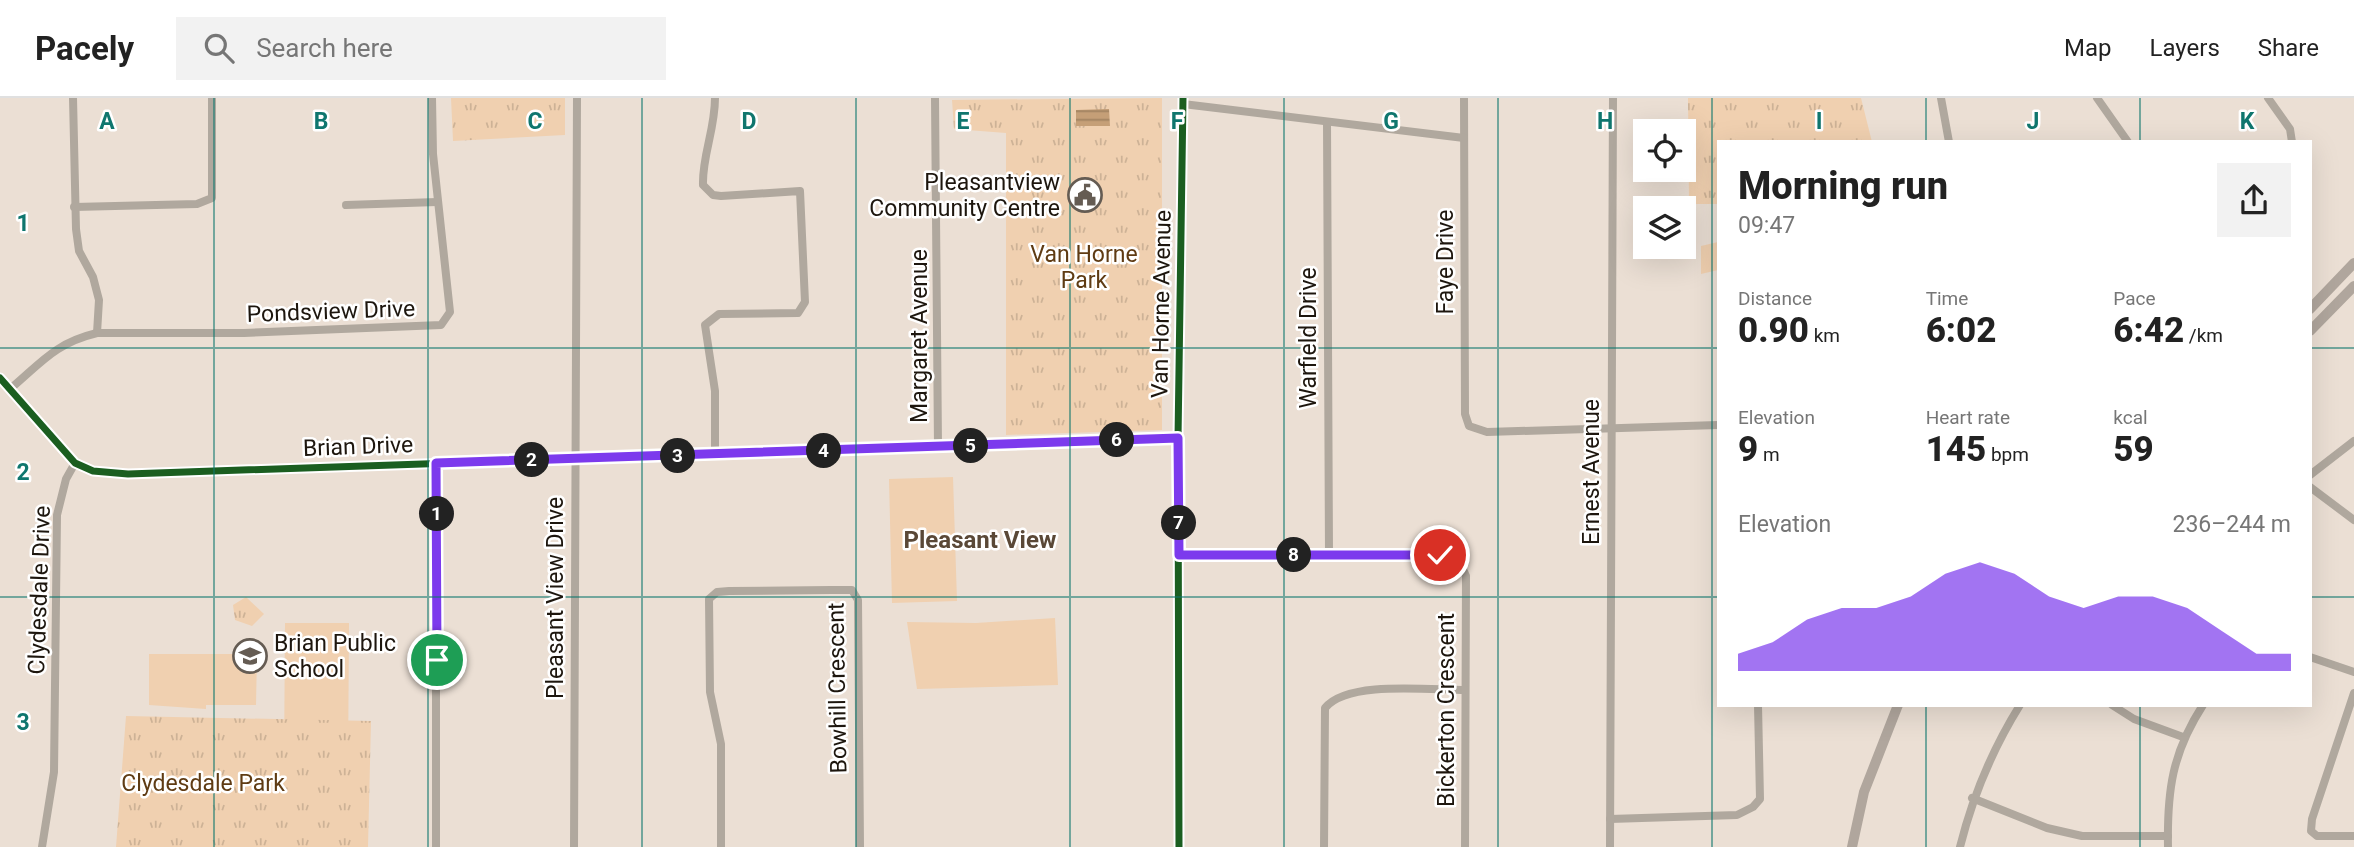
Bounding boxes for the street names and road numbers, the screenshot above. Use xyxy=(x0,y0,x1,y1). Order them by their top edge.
street label: Van Horne Avenue xyxy=(1146,210,1177,398)
street label: Faye Drive xyxy=(1432,210,1459,314)
street label: Margaret Avenue xyxy=(906,249,933,423)
street label: Warfield Drive xyxy=(1295,267,1322,409)
street label: Pondsview Drive xyxy=(246,295,416,328)
street label: Ernest Avenue xyxy=(1578,399,1605,545)
street label: Brian Drive xyxy=(302,431,414,462)
street label: Pleasant View Drive xyxy=(542,497,569,699)
street label: Clydesdale Drive xyxy=(23,505,56,675)
street label: Bowhill Crescent xyxy=(823,602,852,774)
street label: Bickerton Crescent xyxy=(1433,613,1460,807)

